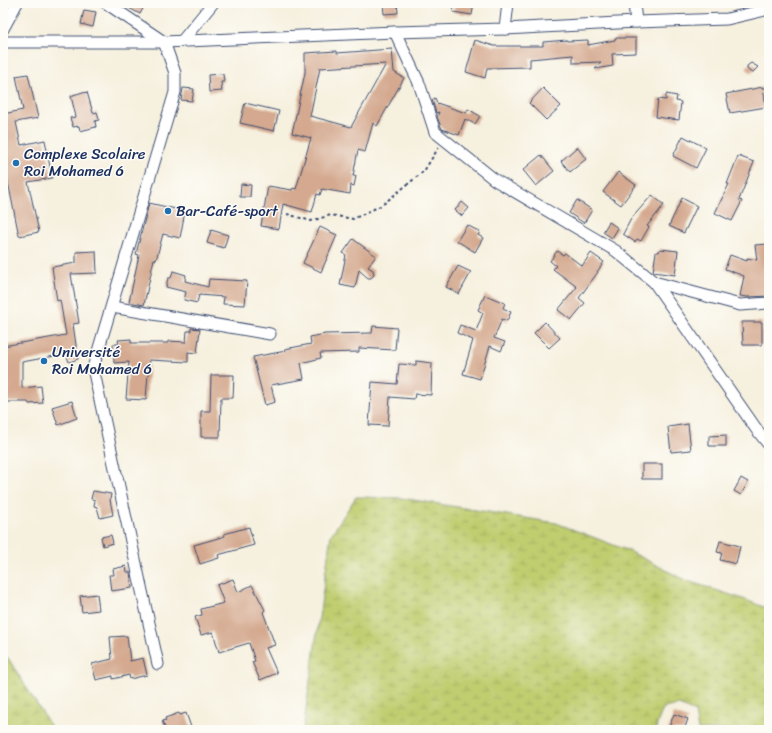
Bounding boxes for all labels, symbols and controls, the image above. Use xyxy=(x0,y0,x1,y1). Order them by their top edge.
place label: Complexe Scolaire Roi Mohamed 6 xyxy=(24,141,146,184)
marker: Complexe Scolaire Roi Mohamed 6 xyxy=(11,158,21,168)
place label: Bar-Café-sport xyxy=(176,198,279,224)
marker: Bar-Café-sport xyxy=(163,206,173,216)
place label: Université Roi Mohamed 6 xyxy=(52,339,152,382)
marker: Université Roi Mohamed 6 xyxy=(39,356,49,366)

